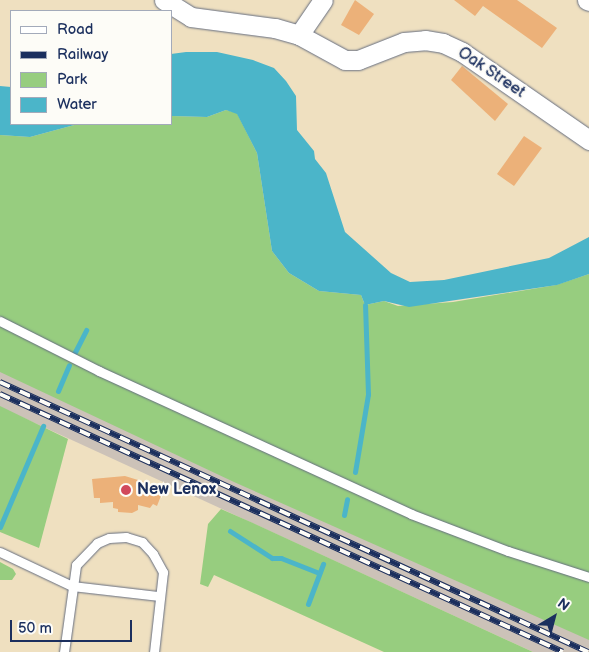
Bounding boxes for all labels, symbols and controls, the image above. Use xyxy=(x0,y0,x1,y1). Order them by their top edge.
legend xyxy=(10,10,172,125)
text: Road xyxy=(57,20,93,39)
street label: Oak Street xyxy=(454,43,528,103)
text: Railway xyxy=(57,45,108,64)
text: Park xyxy=(57,70,87,89)
text: Water xyxy=(57,95,97,114)
place label: New Lenox xyxy=(137,480,216,500)
marker: New Lenox xyxy=(119,483,133,497)
north arrow xyxy=(529,592,579,642)
text: N xyxy=(554,595,573,615)
scale bar xyxy=(12,610,135,642)
text: 50 m xyxy=(18,619,52,638)

